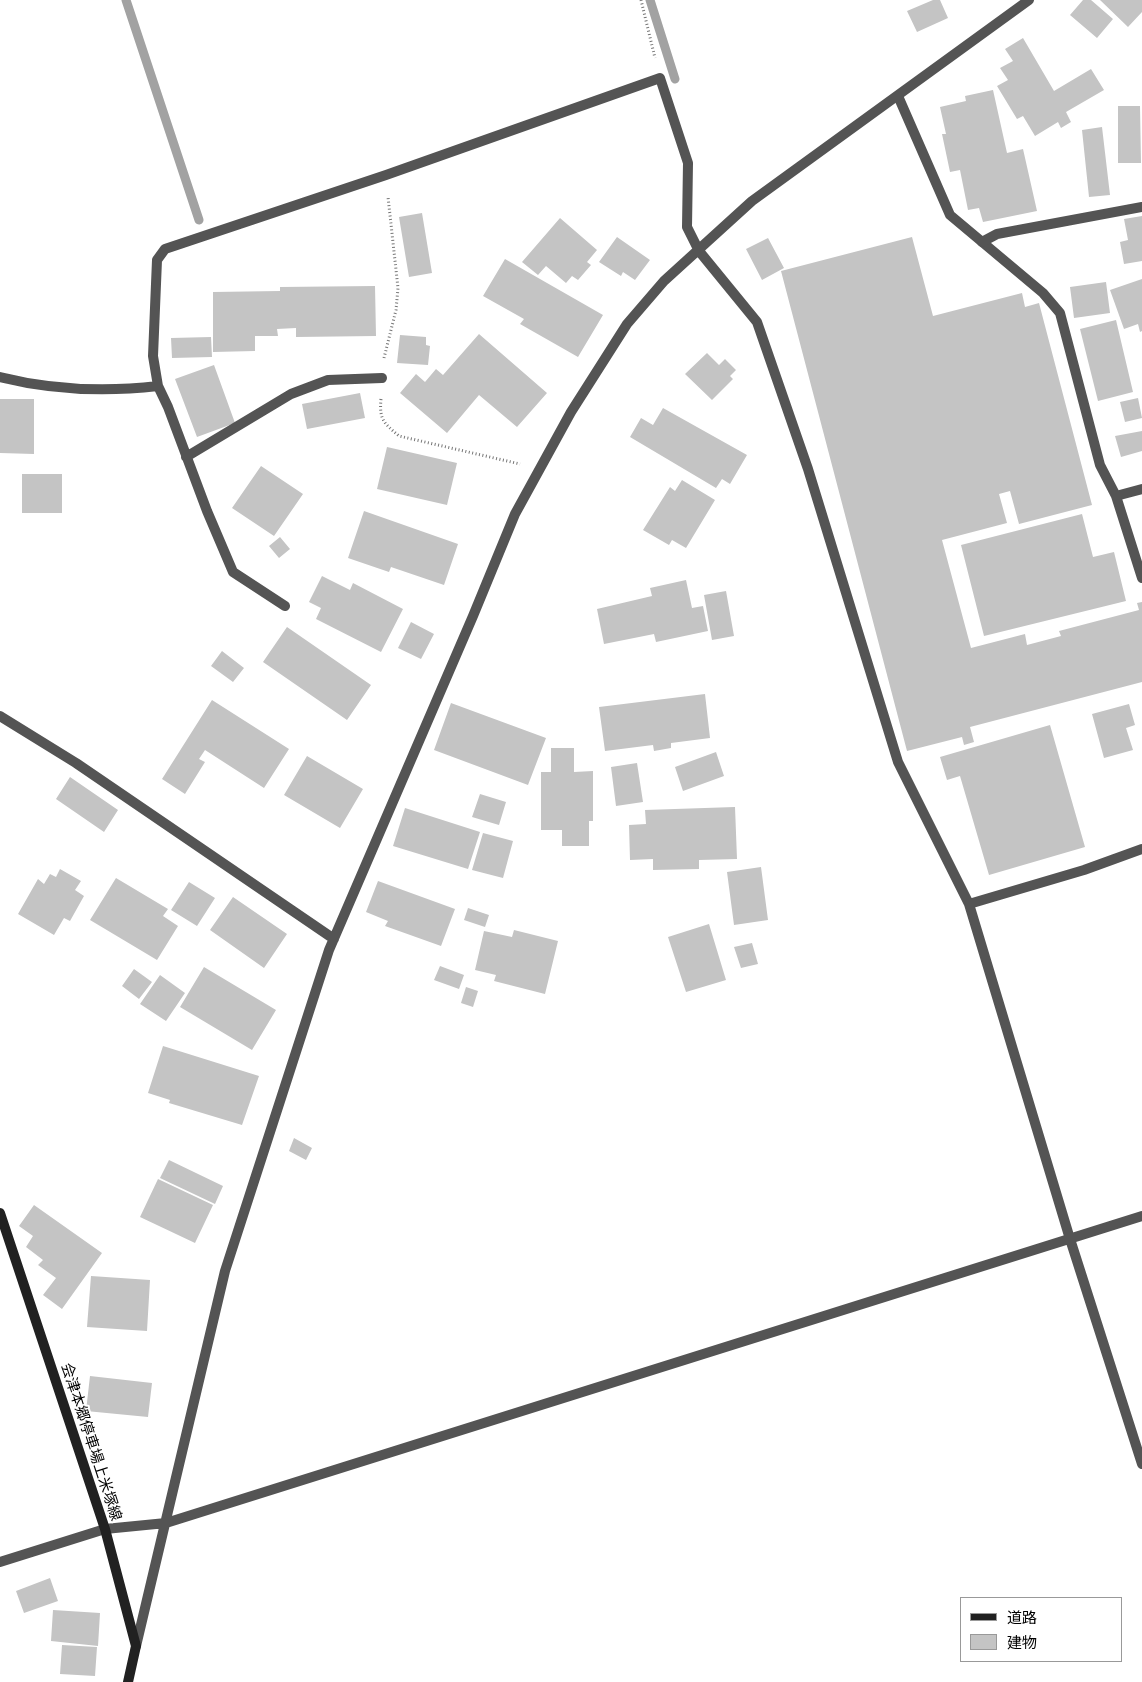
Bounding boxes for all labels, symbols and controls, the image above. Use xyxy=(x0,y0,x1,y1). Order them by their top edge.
street label: 会津本郷停車場上米塚線 xyxy=(57,1361,125,1523)
legend xyxy=(960,1597,1122,1662)
text: 道路 xyxy=(1007,1608,1037,1627)
text: 建物 xyxy=(1007,1633,1037,1652)

